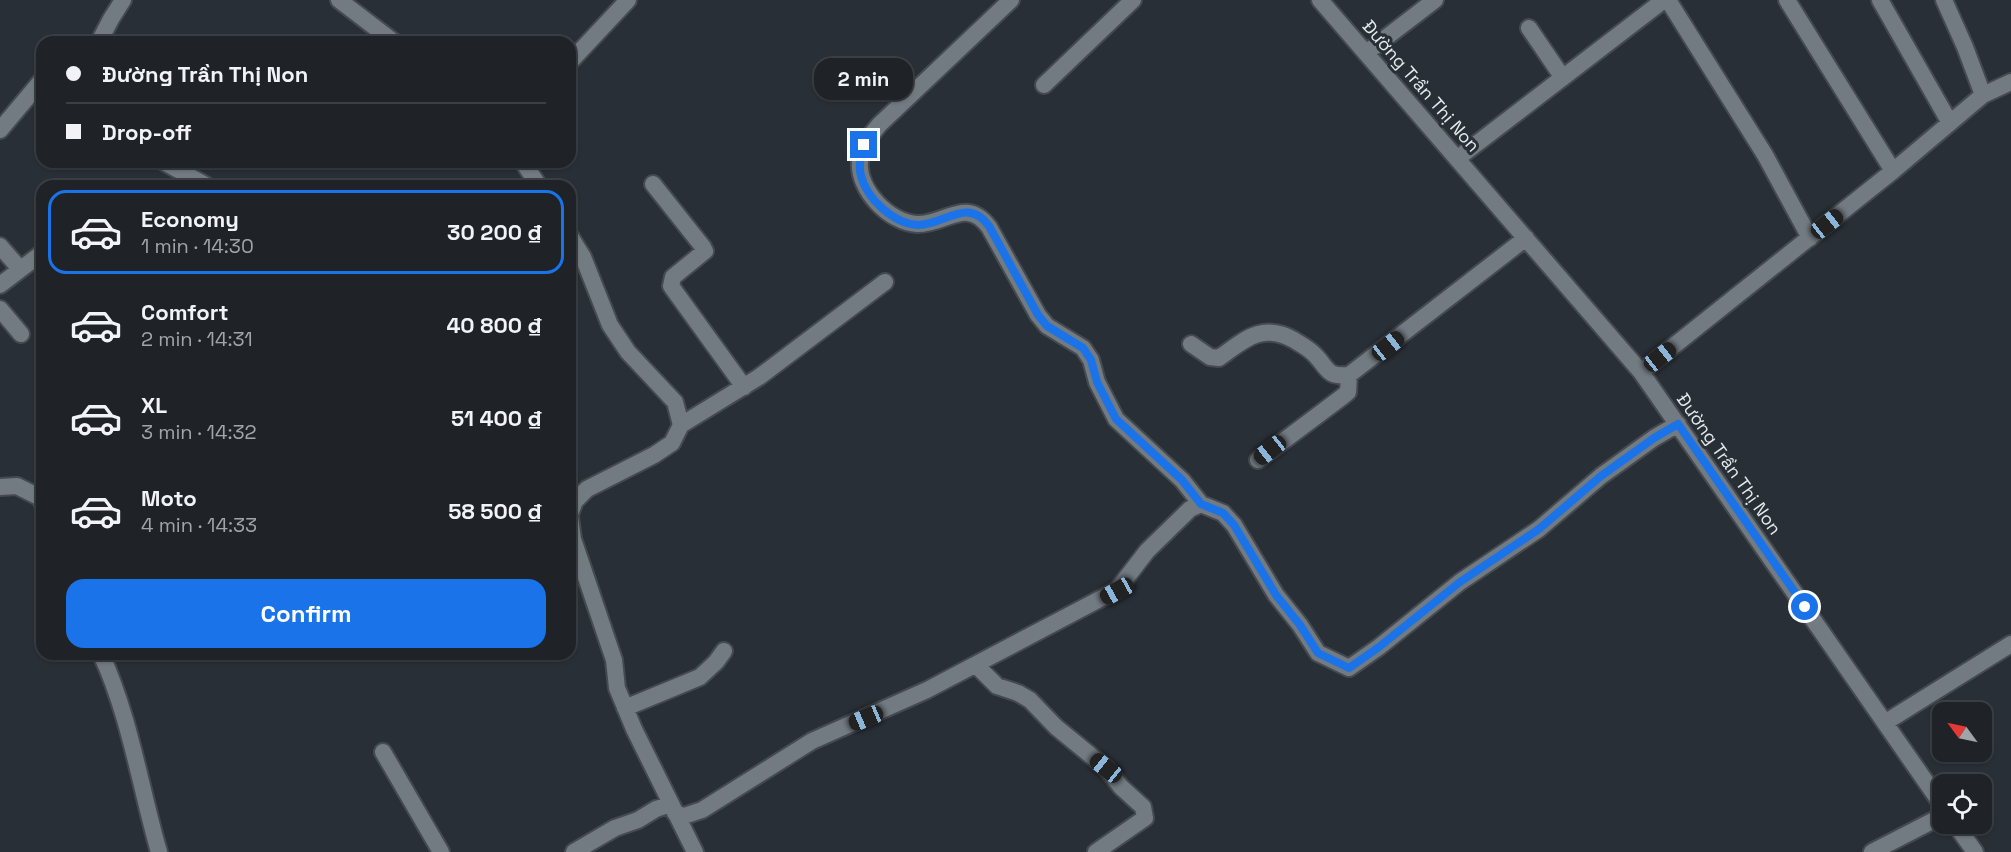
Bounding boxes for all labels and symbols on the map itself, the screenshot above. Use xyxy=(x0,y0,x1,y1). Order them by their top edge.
street label: Đường Trần Thị Non xyxy=(1358,15,1485,156)
callout: 2 min xyxy=(814,58,914,100)
route end xyxy=(850,131,877,158)
car xyxy=(1807,206,1847,242)
car xyxy=(1368,328,1408,364)
car xyxy=(1640,339,1680,375)
street label: Đường Trần Thị Non xyxy=(1672,389,1787,539)
car xyxy=(1250,432,1290,468)
car xyxy=(1097,574,1137,608)
route start xyxy=(1791,593,1818,620)
north arrow xyxy=(1932,702,1992,762)
car xyxy=(846,703,886,733)
car xyxy=(1086,750,1126,786)

